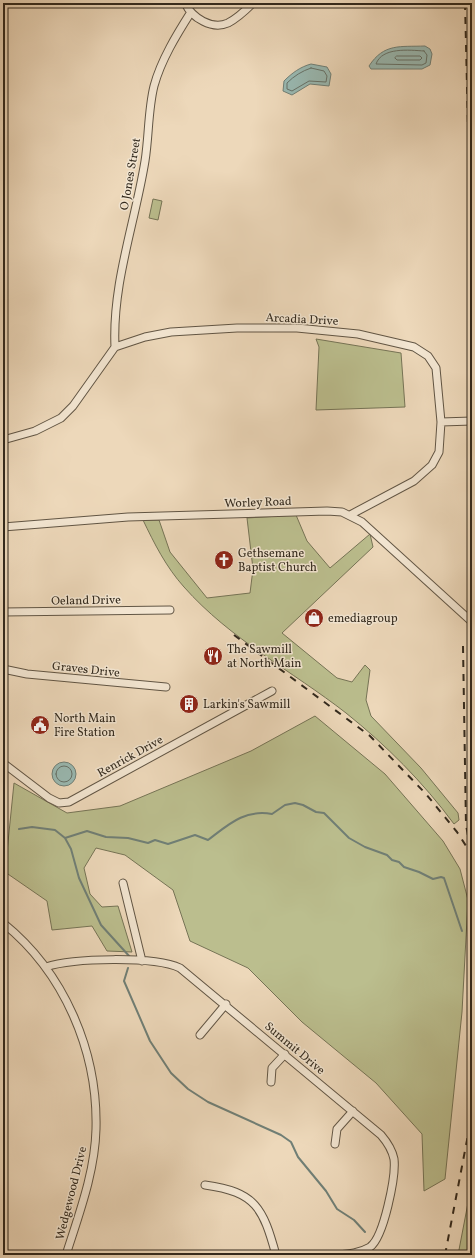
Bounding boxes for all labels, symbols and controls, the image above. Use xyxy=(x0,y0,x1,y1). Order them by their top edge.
street label: O Jones Street xyxy=(117,137,145,212)
street label: Arcadia Drive xyxy=(265,310,339,330)
street label: Worley Road xyxy=(224,494,292,512)
place label: Gethsemane Baptist Church xyxy=(238,546,317,576)
church icon: Gethsemane Baptist Church xyxy=(213,549,235,571)
street label: Oeland Drive xyxy=(51,592,121,610)
shop icon: emediagroup xyxy=(303,607,325,629)
place label: emediagroup xyxy=(328,611,398,627)
place label: The Sawmill at North Main xyxy=(227,642,301,672)
restaurant icon: The Sawmill at North Main xyxy=(202,645,224,667)
street label: Graves Drive xyxy=(51,658,121,682)
building icon: Larkin's Sawmill xyxy=(178,693,200,715)
place label: Larkin's Sawmill xyxy=(203,697,291,713)
place label: North Main Fire Station xyxy=(54,711,116,741)
public building icon: North Main Fire Station xyxy=(29,714,51,736)
street label: Renrick Drive xyxy=(95,732,166,782)
street label: Summit Drive xyxy=(261,1019,328,1079)
street label: Wedgewood Drive xyxy=(53,1145,91,1242)

